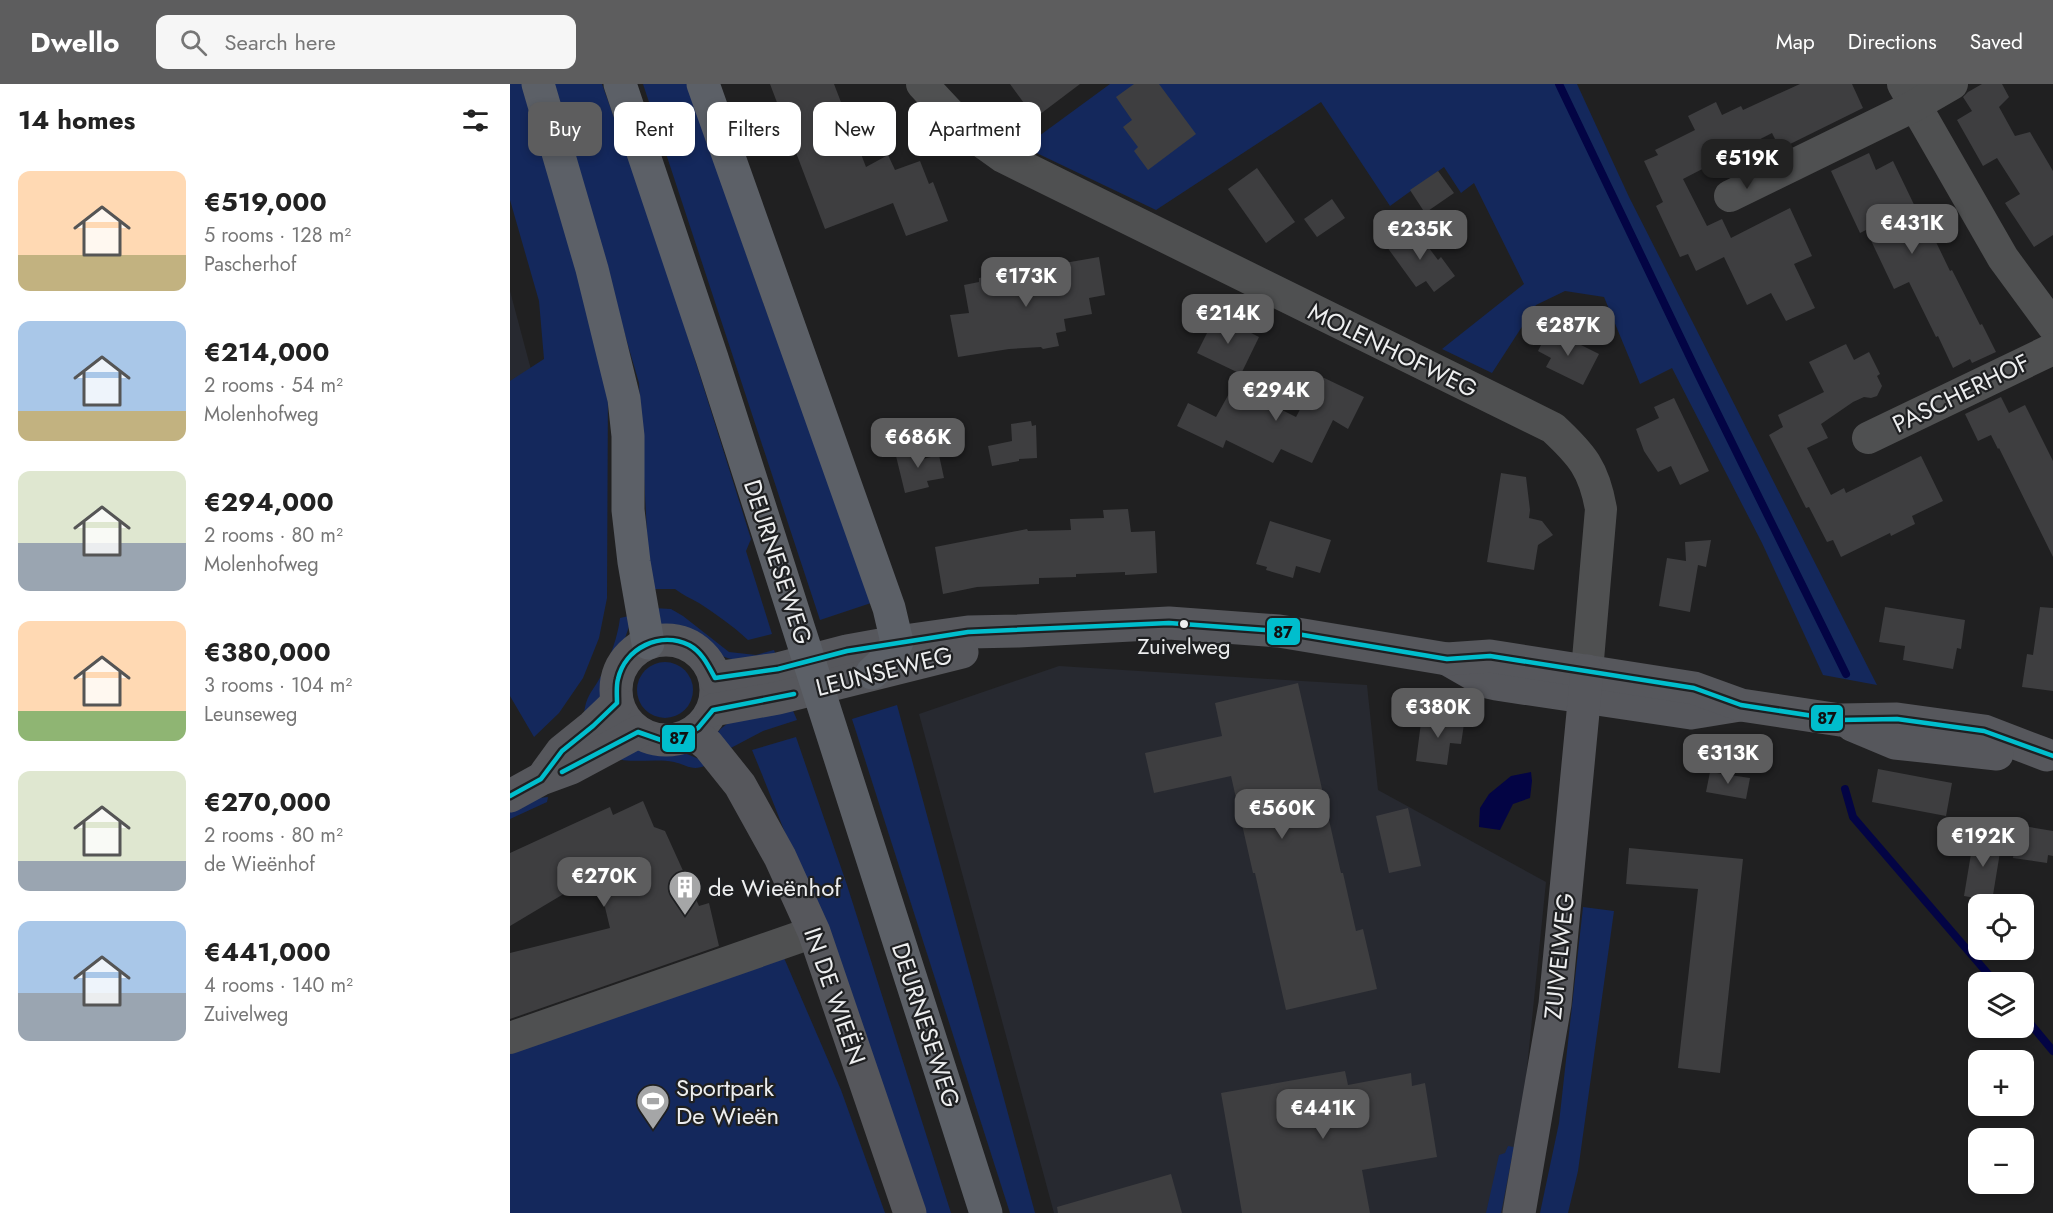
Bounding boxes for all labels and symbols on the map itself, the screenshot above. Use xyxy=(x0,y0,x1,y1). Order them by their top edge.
pin: €519K xyxy=(1705,139,1789,190)
pin: €431K xyxy=(1870,204,1954,255)
pin: €235K xyxy=(1378,210,1462,261)
pin: €173K xyxy=(984,257,1068,308)
pin: €214K xyxy=(1186,294,1270,345)
street label: MOLENHOFWEG xyxy=(1302,294,1484,406)
pin: €287K xyxy=(1526,306,1610,357)
street label: PASCHERHOF xyxy=(1886,345,2036,441)
pin: €294K xyxy=(1234,371,1318,422)
pin: €686K xyxy=(876,418,960,469)
street label: DEURNESEWEG xyxy=(735,475,821,649)
line badge: 87 xyxy=(1266,617,1301,646)
marker: Zuivelweg xyxy=(1178,618,1190,630)
text: 87 xyxy=(1273,621,1293,644)
place label: Zuivelweg xyxy=(1138,630,1230,662)
street label: LEUNSEWEG xyxy=(812,637,956,705)
pin: €380K xyxy=(1396,688,1480,739)
line badge: 87 xyxy=(1810,704,1844,732)
text: 87 xyxy=(1817,707,1837,730)
line badge: 87 xyxy=(661,724,696,753)
text: 87 xyxy=(669,727,689,750)
pin: €313K xyxy=(1686,734,1770,785)
pin: €560K xyxy=(1240,789,1324,840)
pin: €192K xyxy=(1941,817,2025,868)
pin: €270K xyxy=(562,857,646,908)
building icon: de Wieënhof xyxy=(667,869,703,916)
place label: de Wieënhof xyxy=(708,870,842,905)
street label: ZUIVELWEG xyxy=(1535,891,1583,1021)
street label: IN DE WIEËN xyxy=(795,923,875,1069)
street label: DEURNESEWEG xyxy=(883,938,969,1112)
place label: Sportpark De Wieën xyxy=(676,1070,779,1133)
sports icon: Sportpark De Wieën xyxy=(635,1083,671,1130)
pin: €441K xyxy=(1281,1089,1365,1140)

